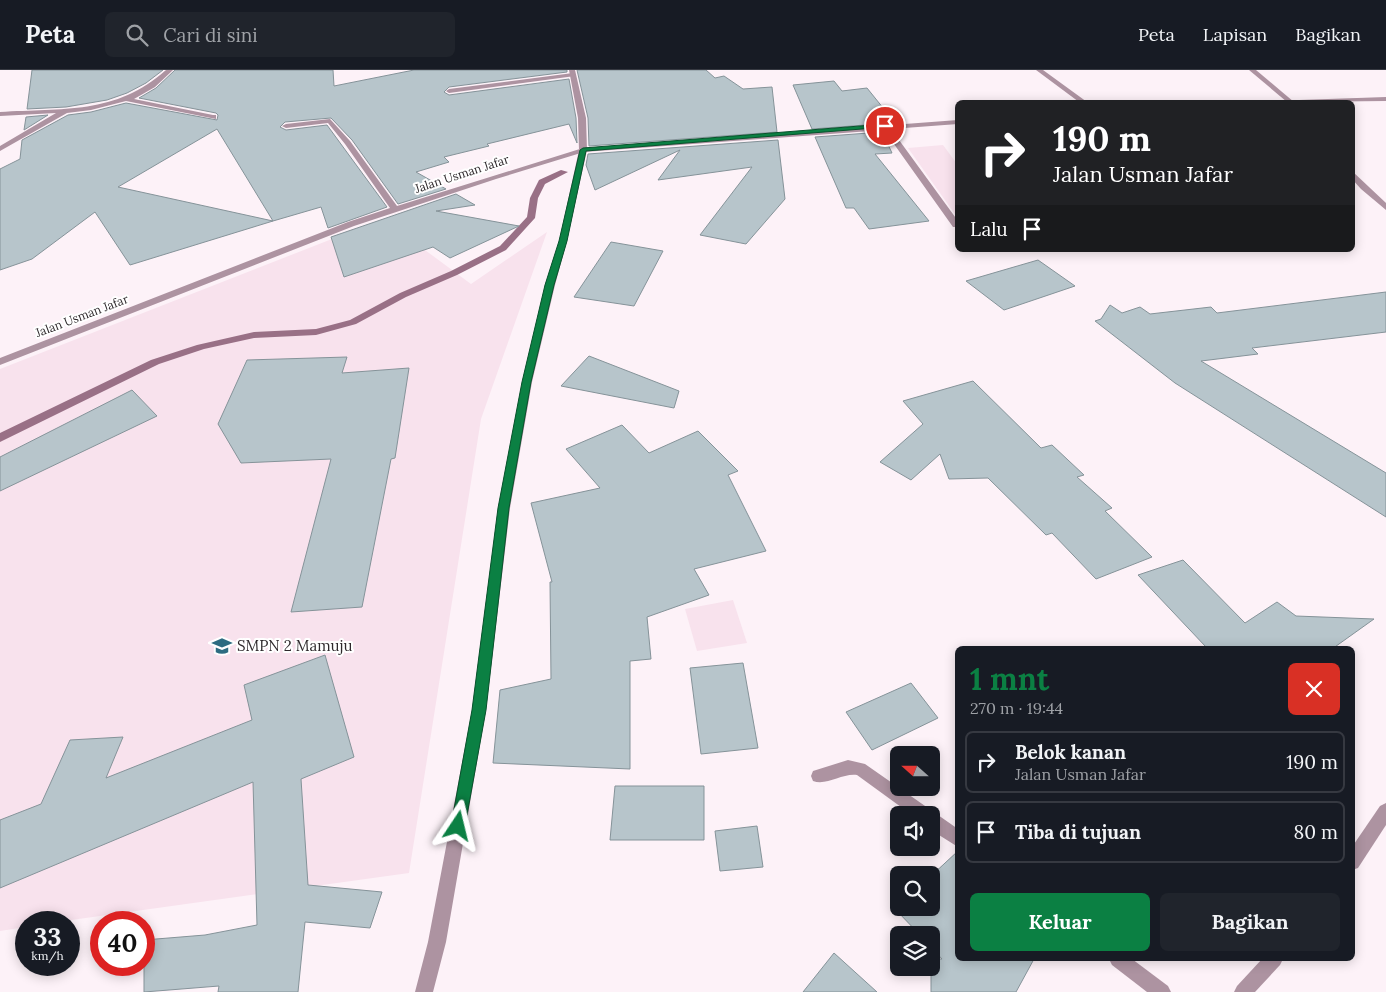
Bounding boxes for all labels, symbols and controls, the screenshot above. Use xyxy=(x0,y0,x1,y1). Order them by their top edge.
search box xyxy=(105,12,455,57)
text: Peta xyxy=(25,19,75,50)
icon: search xyxy=(123,21,151,49)
text: Cari di sini xyxy=(163,23,258,47)
text: Peta xyxy=(1138,23,1175,46)
text: Lapisan xyxy=(1203,23,1267,46)
text: Bagikan xyxy=(1295,23,1361,46)
pin xyxy=(864,105,906,147)
icon: arrive xyxy=(871,112,899,140)
text: 190 m xyxy=(1053,116,1151,161)
icon: right xyxy=(970,120,1035,185)
street label: Jalan Usman Jafar xyxy=(412,151,512,196)
text: Jalan Usman Jafar xyxy=(1053,160,1233,188)
icon: arrive xyxy=(1018,215,1046,243)
text: Lalu xyxy=(970,217,1008,241)
street label: Jalan Usman Jafar xyxy=(32,291,131,340)
school or university icon: SMPN 2 Mamuju xyxy=(211,635,233,657)
place label: SMPN 2 Mamuju xyxy=(237,636,352,655)
text: 1 mnt xyxy=(970,660,1049,698)
button: close xyxy=(1288,663,1340,715)
text: 270 m · 19:44 xyxy=(970,698,1063,718)
text: Belok kanan xyxy=(1015,740,1126,764)
north arrow xyxy=(890,746,940,796)
map controls xyxy=(890,746,940,976)
icon: right xyxy=(972,748,1000,776)
text: 190 m xyxy=(1286,750,1338,774)
text: Jalan Usman Jafar xyxy=(1015,764,1146,784)
position arrow xyxy=(431,799,483,851)
button: sound xyxy=(890,806,940,856)
icon: arrive xyxy=(972,818,1000,846)
text: Tiba di tujuan xyxy=(1015,820,1141,844)
text: 80 m xyxy=(1294,820,1338,844)
button: search xyxy=(890,866,940,916)
button: Keluar xyxy=(970,893,1150,951)
button: Bagikan xyxy=(1160,893,1340,951)
speed limit sign: 40 xyxy=(90,911,155,976)
text: 33 xyxy=(33,921,62,953)
button: layers xyxy=(890,926,940,976)
text: km/h xyxy=(31,948,64,963)

